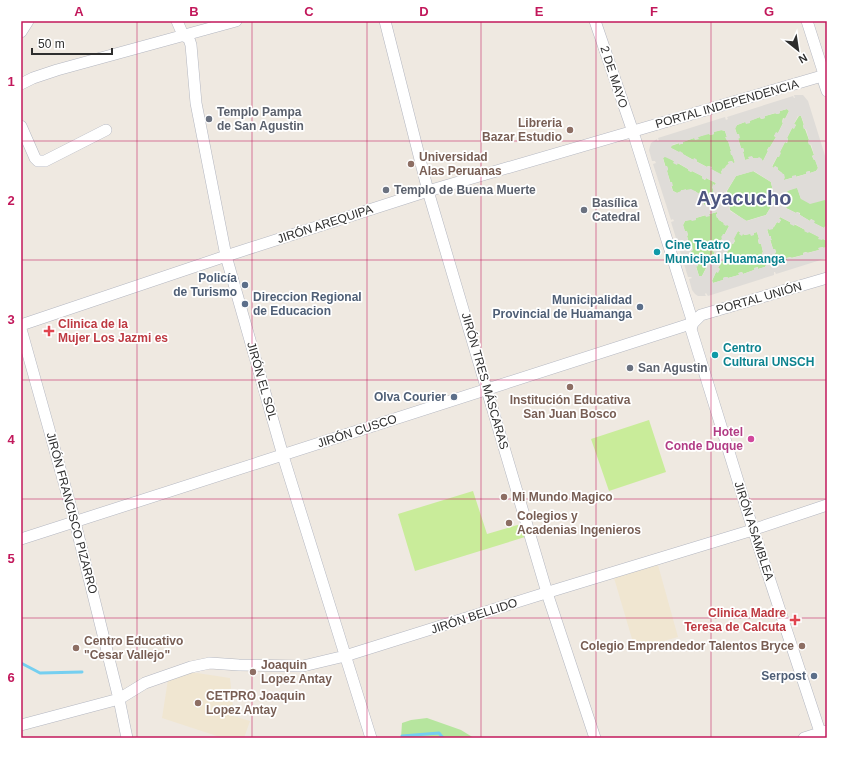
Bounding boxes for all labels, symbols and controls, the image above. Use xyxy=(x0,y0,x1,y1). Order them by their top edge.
text: A xyxy=(74,4,84,19)
text: B xyxy=(189,4,199,19)
text: C xyxy=(304,4,314,19)
text: D xyxy=(419,4,429,19)
text: E xyxy=(535,4,544,19)
text: F xyxy=(650,4,658,19)
text: G xyxy=(764,4,774,19)
scale bar xyxy=(32,30,112,56)
north arrow xyxy=(778,30,818,70)
text: 50 m xyxy=(38,37,65,51)
street label: 2 DE MAYO xyxy=(597,44,631,110)
text: N xyxy=(797,51,809,66)
text: 1 xyxy=(7,74,15,89)
street label: PORTAL INDEPENDENCIA xyxy=(654,77,800,131)
place label: Templo Pampa de San Agustin xyxy=(217,105,304,133)
marker: Templo Pampa de San Agustin xyxy=(204,114,214,124)
place label: Libreria Bazar Estudio xyxy=(482,116,562,144)
marker: Libreria Bazar Estudio xyxy=(565,125,575,135)
place label: Universidad Alas Peruanas xyxy=(419,150,502,178)
marker: Universidad Alas Peruanas xyxy=(406,159,416,169)
place label: Templo de Buena Muerte xyxy=(394,183,536,197)
marker: Templo de Buena Muerte xyxy=(381,185,391,195)
district label: Ayacucho xyxy=(697,187,791,209)
text: 2 xyxy=(7,193,15,208)
place label: Basílica Catedral xyxy=(592,196,640,224)
street label: JIRÓN AREQUIPA xyxy=(275,201,375,246)
marker: Basílica Catedral xyxy=(579,205,589,215)
place label: Cine Teatro Municipal Huamanga xyxy=(665,238,785,266)
marker: Cine Teatro Municipal Huamanga xyxy=(652,247,662,257)
place label: Policía de Turismo xyxy=(173,271,237,299)
street label: PORTAL UNIÓN xyxy=(714,278,803,317)
marker: Policía de Turismo xyxy=(240,280,250,290)
place label: Direccion Regional de Educacion xyxy=(253,290,362,318)
place label: Municipalidad Provincial de Huamanga xyxy=(493,293,632,321)
marker: Direccion Regional de Educacion xyxy=(240,299,250,309)
marker: Municipalidad Provincial de Huamanga xyxy=(635,302,645,312)
street label: JIRÓN TRES MÁSCARAS xyxy=(459,311,512,451)
text: 3 xyxy=(7,312,15,327)
place label: Clinica de la Mujer Los Jazmi es xyxy=(58,317,168,345)
marker: Clinica de la Mujer Los Jazmi es xyxy=(43,325,55,337)
street label: JIRÓN EL SOL xyxy=(244,340,281,422)
place label: Centro Cultural UNSCH xyxy=(723,341,814,369)
marker: Centro Cultural UNSCH xyxy=(710,350,720,360)
place label: San Agustin xyxy=(638,361,708,375)
marker: San Agustin xyxy=(625,363,635,373)
marker: Institución Educativa San Juan Bosco xyxy=(565,382,575,392)
place label: Olva Courier xyxy=(374,390,446,404)
marker: Olva Courier xyxy=(449,392,459,402)
place label: Institución Educativa San Juan Bosco xyxy=(510,393,631,421)
street label: JIRÓN CUSCO xyxy=(315,411,398,450)
place label: Hotel Conde Duque xyxy=(665,425,743,453)
street label: JIRÓN FRANCISCO PIZARRO xyxy=(44,430,101,595)
text: 4 xyxy=(7,432,15,447)
marker: Hotel Conde Duque xyxy=(746,434,756,444)
street label: JIRÓN ASAMBLEA xyxy=(731,479,778,582)
place label: Mi Mundo Magico xyxy=(512,490,613,504)
marker: Mi Mundo Magico xyxy=(499,492,509,502)
place label: Colegios y Acadenias Ingenieros xyxy=(517,509,641,537)
marker: Colegios y Acadenias Ingenieros xyxy=(504,518,514,528)
text: 5 xyxy=(7,551,15,566)
street label: JIRÓN BELLIDO xyxy=(429,594,519,637)
place label: Clinica Madre Teresa de Calcuta xyxy=(684,606,786,634)
marker: Clinica Madre Teresa de Calcuta xyxy=(789,614,801,626)
place label: Centro Educativo "Cesar Vallejo" xyxy=(84,634,183,662)
place label: Colegio Emprendedor Talentos Bryce xyxy=(580,639,794,653)
marker: Colegio Emprendedor Talentos Bryce xyxy=(797,641,807,651)
marker: Centro Educativo "Cesar Vallejo" xyxy=(71,643,81,653)
place label: Joaquin Lopez Antay xyxy=(261,658,332,686)
marker: Joaquin Lopez Antay xyxy=(248,667,258,677)
place label: Serpost xyxy=(761,669,806,683)
text: 6 xyxy=(7,670,15,685)
marker: Serpost xyxy=(809,671,819,681)
place label: CETPRO Joaquin Lopez Antay xyxy=(206,689,305,717)
marker: CETPRO Joaquin Lopez Antay xyxy=(193,698,203,708)

